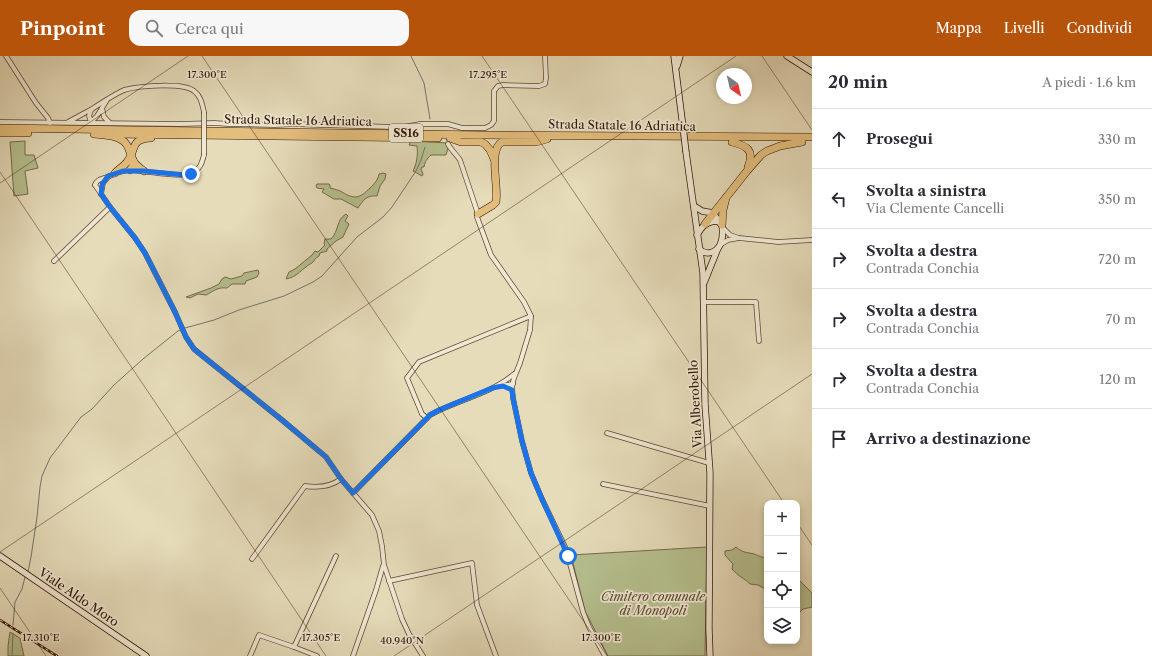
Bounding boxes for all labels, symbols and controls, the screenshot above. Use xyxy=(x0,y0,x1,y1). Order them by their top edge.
search box xyxy=(129,10,409,46)
text: Pinpoint xyxy=(20,17,105,40)
icon: search xyxy=(143,17,165,39)
text: Cerca qui xyxy=(175,19,244,38)
text: Mappa xyxy=(936,19,982,37)
text: Livelli xyxy=(1004,19,1045,37)
text: Condividi xyxy=(1067,19,1132,37)
text: 17.300°E xyxy=(187,68,227,81)
text: 17.295°E xyxy=(469,68,507,81)
north arrow xyxy=(716,68,752,104)
text: 20 min xyxy=(828,72,888,92)
text: A piedi · 1.6 km xyxy=(1042,74,1136,90)
street label: Strada Statale 16 Adriatica xyxy=(224,111,373,129)
street label: Strada Statale 16 Adriatica xyxy=(548,116,697,134)
road number: SS16 xyxy=(389,124,423,142)
icon: ahead xyxy=(828,128,850,150)
text: Prosegui xyxy=(866,129,933,148)
text: 330 m xyxy=(1098,131,1136,147)
route end xyxy=(182,165,200,183)
text: Svolta a sinistra xyxy=(866,181,986,200)
icon: left xyxy=(828,188,850,210)
text: 350 m xyxy=(1098,191,1136,207)
text: Via Clemente Cancelli xyxy=(866,200,1004,216)
text: Svolta a destra xyxy=(866,241,977,260)
icon: right xyxy=(828,248,850,270)
text: 720 m xyxy=(1098,251,1136,267)
text: Contrada Conchia xyxy=(866,260,979,276)
text: Svolta a destra xyxy=(866,301,977,320)
icon: right xyxy=(828,308,850,330)
text: 70 m xyxy=(1106,311,1136,327)
text: Contrada Conchia xyxy=(866,320,979,336)
street label: Via Alberobello xyxy=(685,360,705,449)
text: Svolta a destra xyxy=(866,361,977,380)
icon: right xyxy=(828,368,850,390)
text: 120 m xyxy=(1099,371,1136,387)
text: Contrada Conchia xyxy=(866,380,979,396)
icon: arrive xyxy=(828,428,850,450)
text: Arrivo a destinazione xyxy=(866,429,1031,448)
map controls xyxy=(764,500,800,644)
button: + xyxy=(764,500,800,536)
button: − xyxy=(764,536,800,572)
route start xyxy=(559,547,577,565)
street label: Viale Aldo Moro xyxy=(35,564,122,629)
button: locate xyxy=(764,572,800,608)
park label: Cimitero comunale di Monopoli xyxy=(601,589,706,618)
button: layers xyxy=(764,608,800,644)
text: 17.310°E xyxy=(22,631,60,644)
text: 17.305°E xyxy=(302,631,340,644)
text: 17.300°E xyxy=(581,631,621,644)
text: 40.940°N xyxy=(380,634,424,647)

